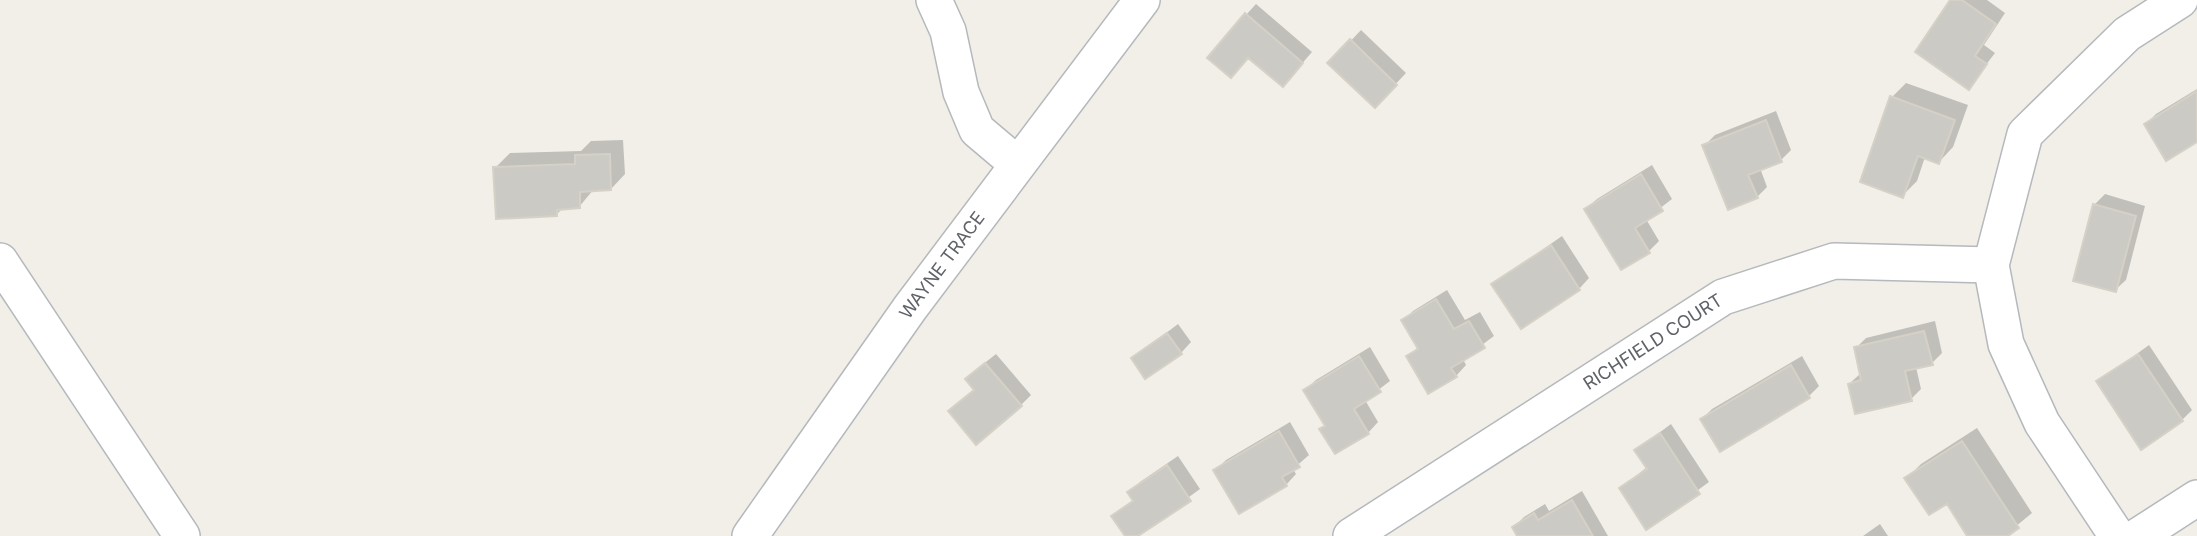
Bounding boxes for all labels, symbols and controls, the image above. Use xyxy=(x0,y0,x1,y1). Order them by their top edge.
street label: WAYNE TRACE xyxy=(895,207,989,323)
street label: RICHFIELD COURT xyxy=(1579,289,1726,394)

